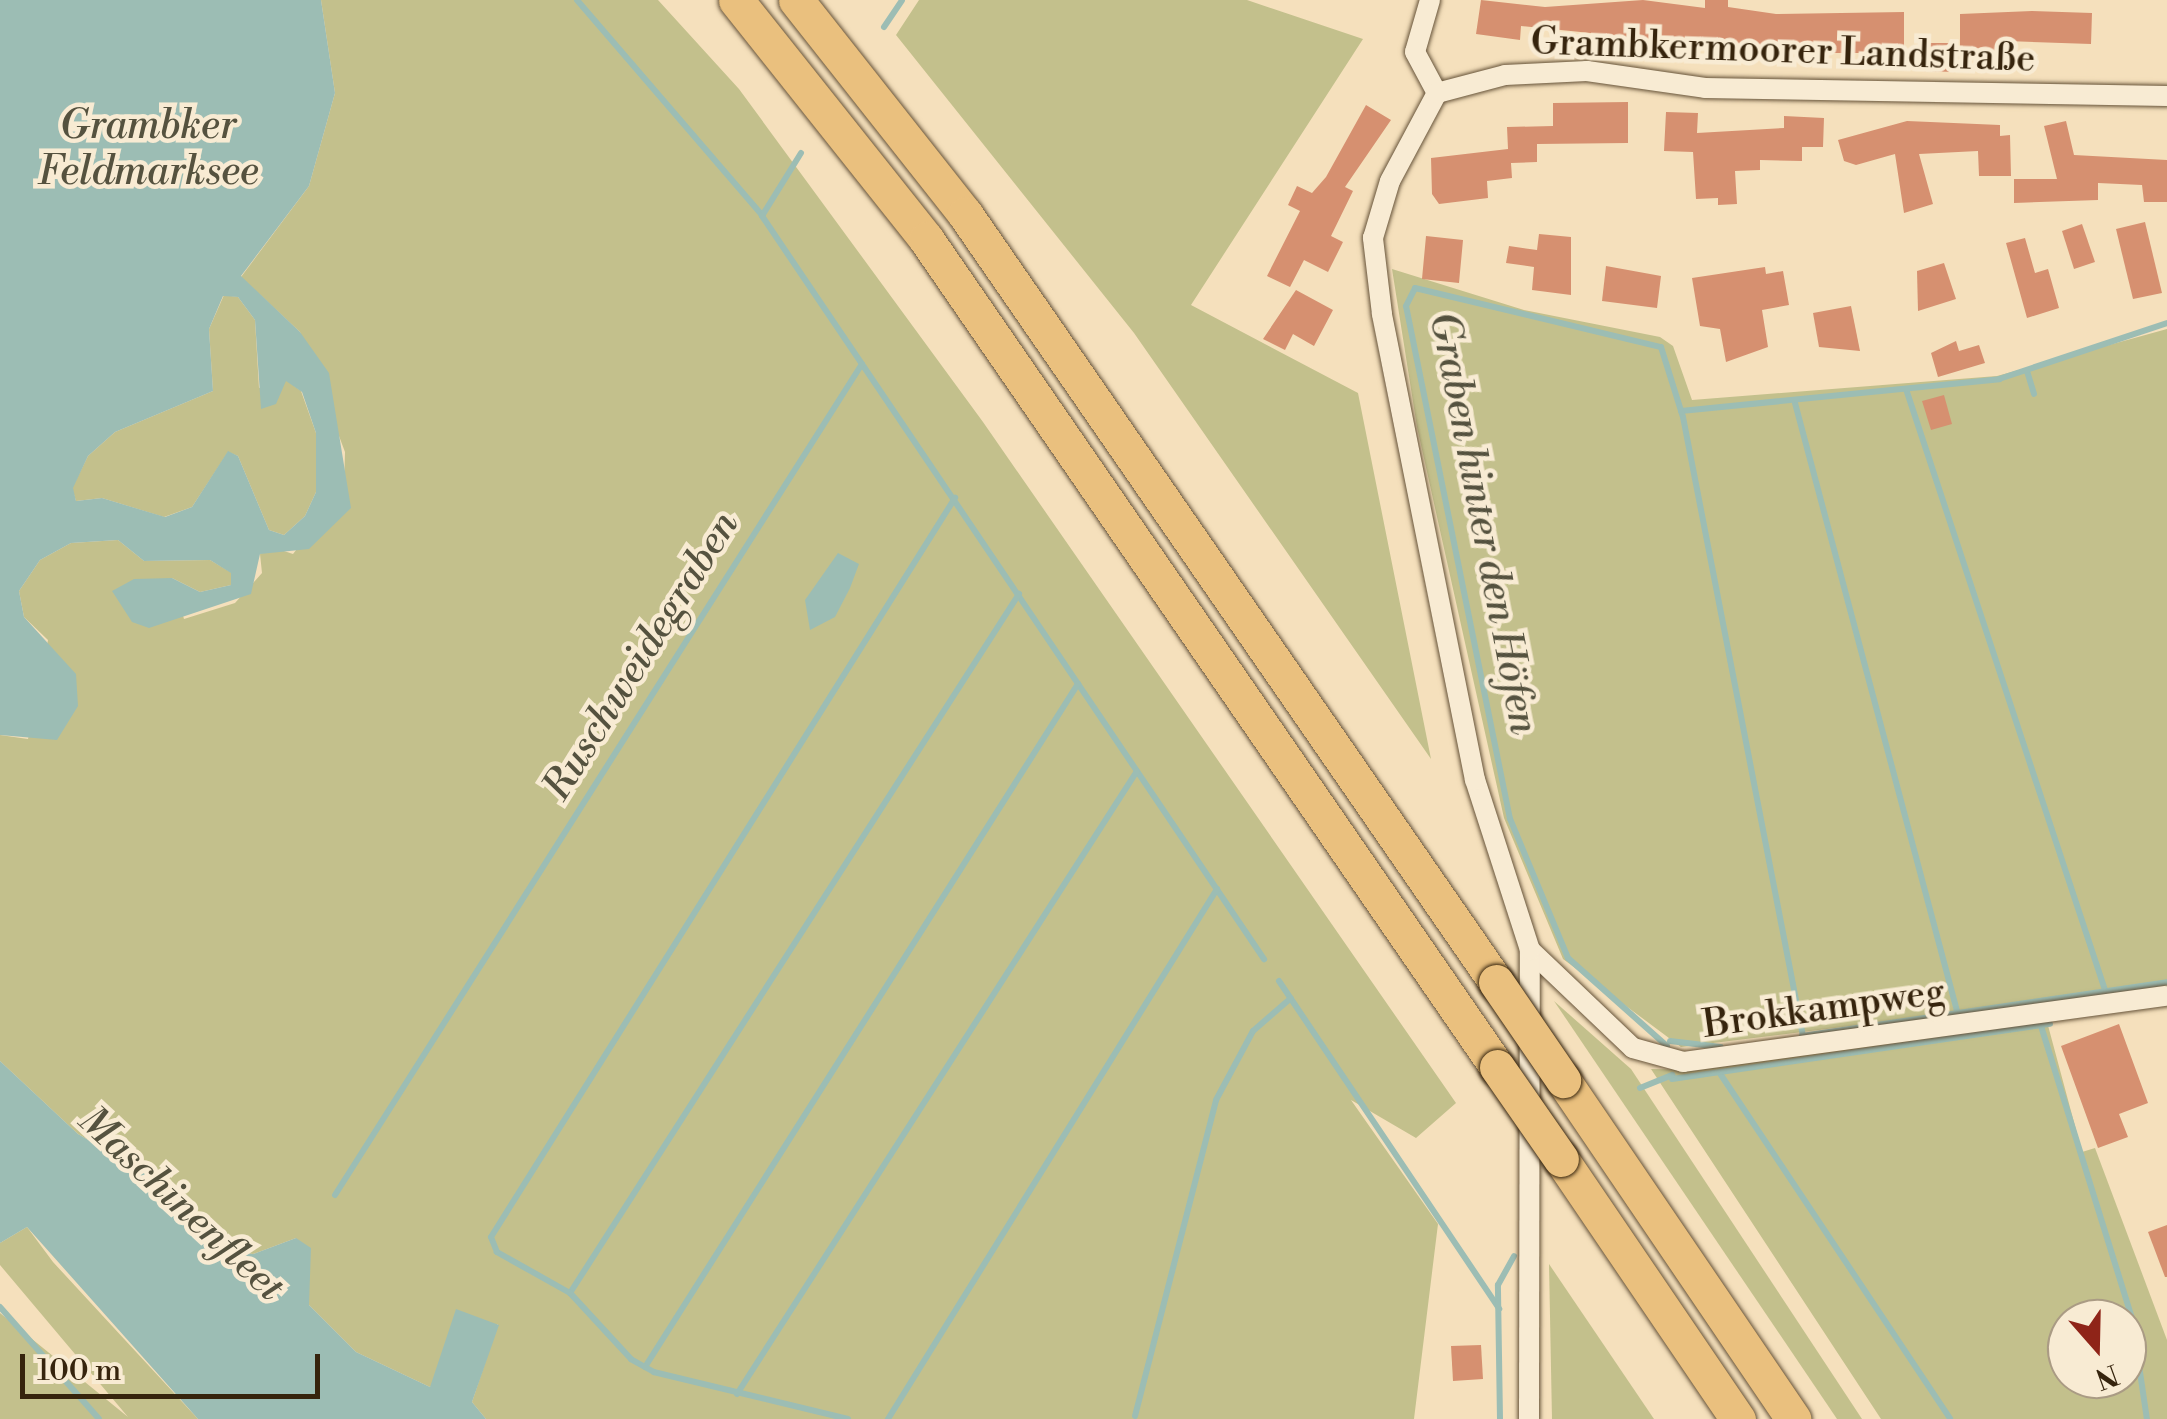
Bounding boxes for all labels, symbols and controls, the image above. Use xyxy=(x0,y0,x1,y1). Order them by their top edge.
street label: Grambkermoorer Landstraße xyxy=(1530,19,2036,83)
water label: Grambker Feldmarksee xyxy=(37,102,259,196)
water label: Graben hinter den Höfen xyxy=(1419,308,1547,738)
water label: Ruschweidegraben xyxy=(533,503,749,809)
street label: Brokkampweg xyxy=(1700,969,1948,1049)
water label: Maschinenfleet xyxy=(68,1097,294,1311)
north arrow xyxy=(2047,1299,2147,1399)
scale bar xyxy=(25,1334,325,1396)
text: 100 m xyxy=(37,1352,121,1390)
text: N xyxy=(2090,1356,2123,1396)

